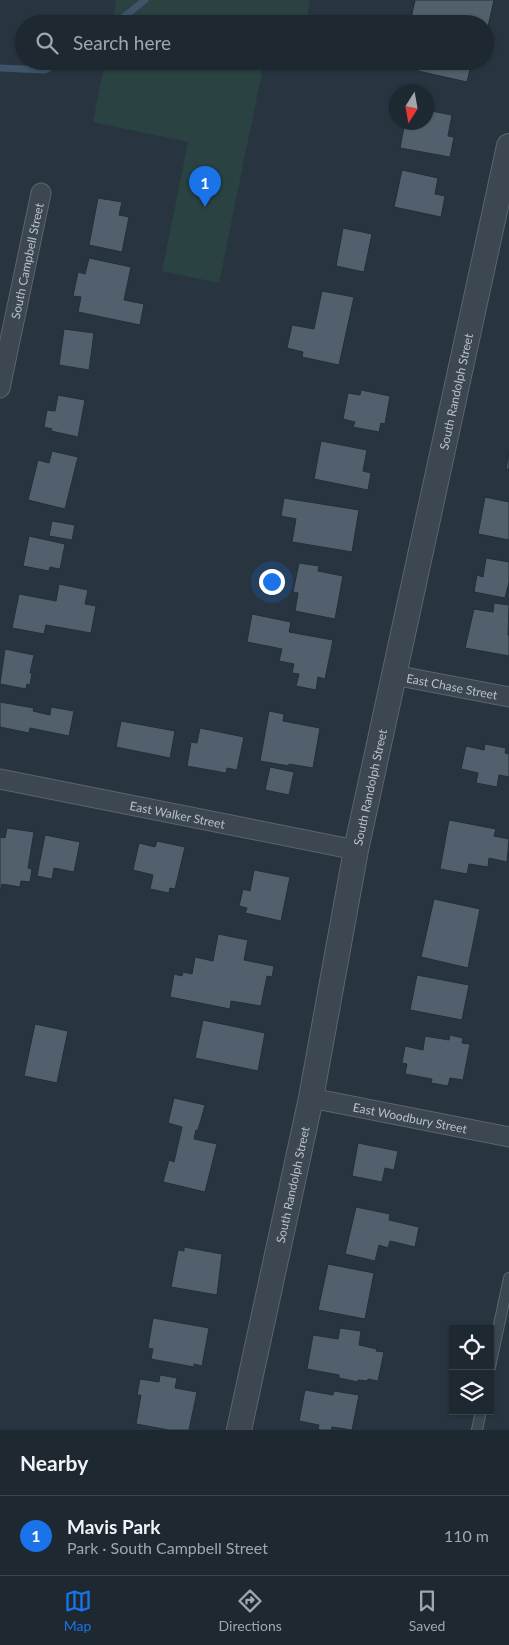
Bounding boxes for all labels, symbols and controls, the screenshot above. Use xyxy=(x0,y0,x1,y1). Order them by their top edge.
search box xyxy=(15,15,494,70)
icon: search xyxy=(33,29,61,57)
text: Search here xyxy=(73,31,171,54)
north arrow xyxy=(389,85,434,130)
pin: 1 xyxy=(189,166,221,207)
street label: South Campbell Street xyxy=(7,201,46,320)
street label: South Randolph Street xyxy=(436,331,476,451)
your location xyxy=(259,569,285,595)
street label: East Chase Street xyxy=(405,670,499,702)
street label: South Randolph Street xyxy=(350,727,390,847)
street label: East Walker Street xyxy=(129,798,227,831)
street label: East Woodbury Street xyxy=(352,1099,469,1136)
street label: South Randolph Street xyxy=(272,1124,312,1244)
map controls xyxy=(449,1325,494,1415)
button: locate xyxy=(449,1325,494,1370)
button: layers xyxy=(449,1370,494,1415)
text: Nearby xyxy=(20,1450,88,1475)
text: Mavis Park xyxy=(67,1515,160,1538)
text: 1 xyxy=(31,1526,41,1545)
text: 110 m xyxy=(444,1526,489,1545)
text: Park · South Campbell Street xyxy=(67,1538,268,1557)
tab: Map xyxy=(64,1587,92,1634)
tab: Directions xyxy=(219,1587,282,1634)
tab: Saved xyxy=(409,1587,445,1634)

